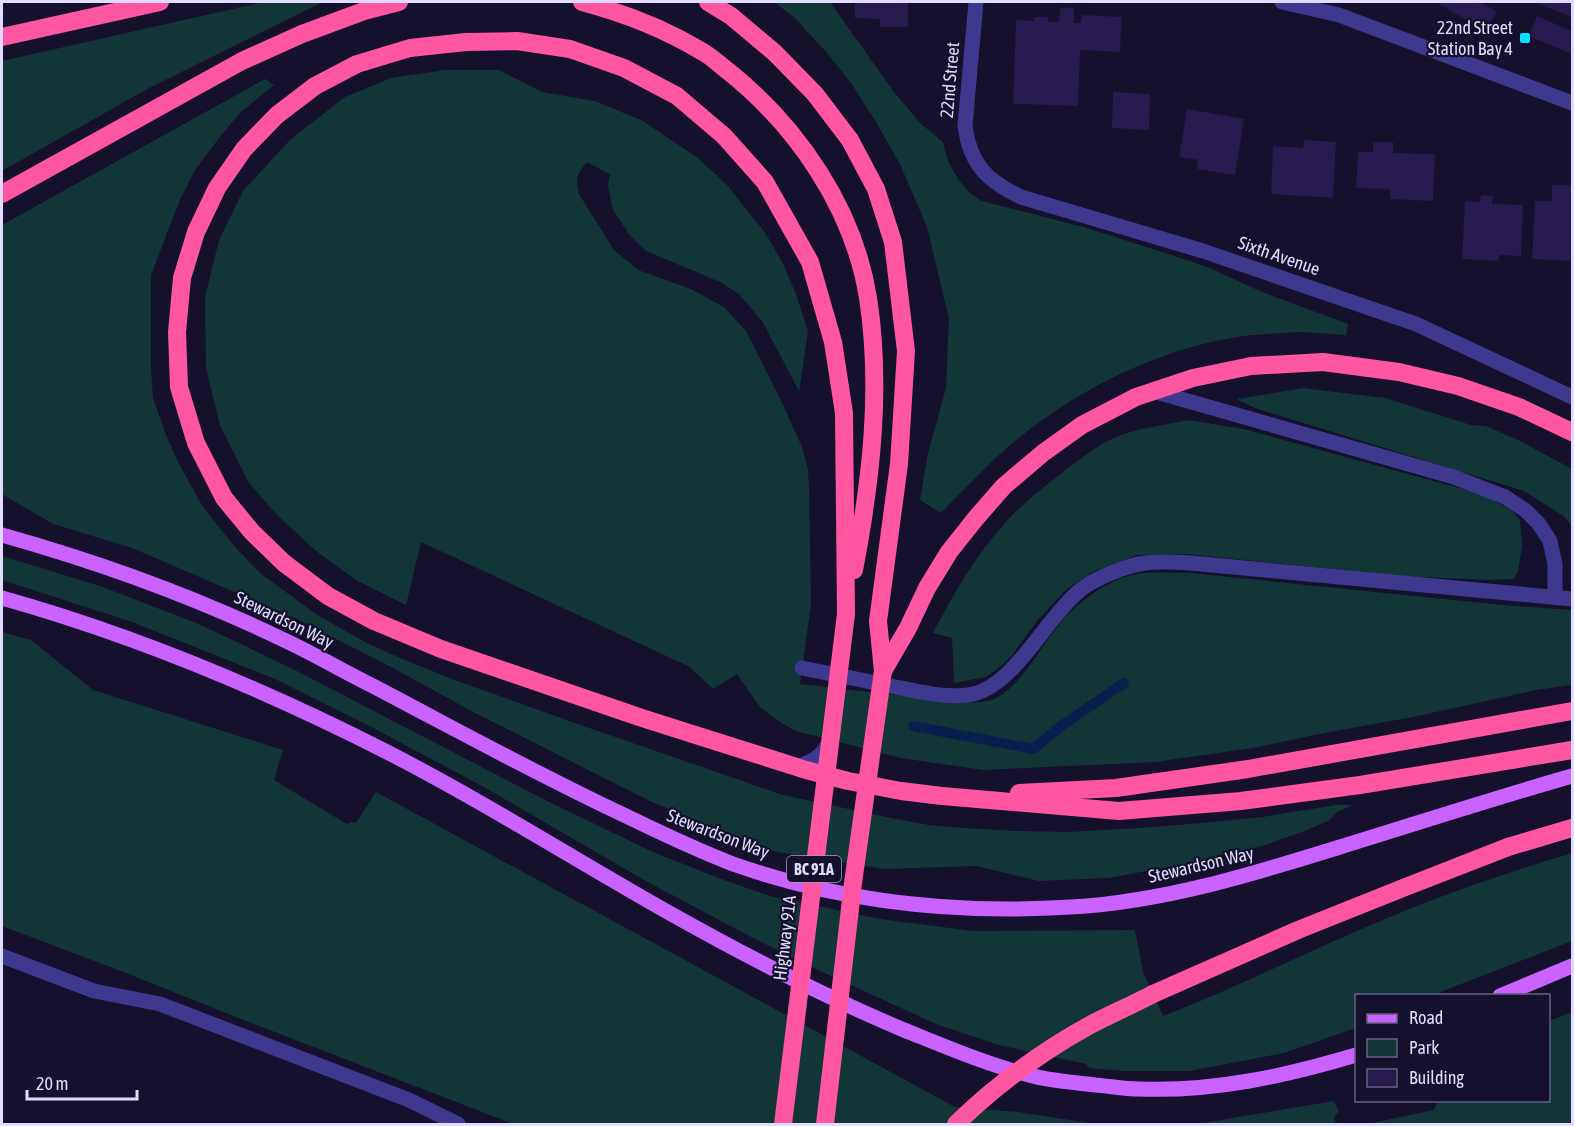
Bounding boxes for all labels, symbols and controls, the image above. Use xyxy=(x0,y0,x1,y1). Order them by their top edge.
place label: 22nd Street Station Bay 4 xyxy=(1428,17,1513,59)
marker: 22nd Street Station Bay 4 xyxy=(1518,31,1532,45)
street label: 22nd Street xyxy=(936,41,963,119)
street label: Sixth Avenue xyxy=(1235,232,1323,279)
street label: Stewardson Way xyxy=(231,587,337,653)
street label: Stewardson Way xyxy=(664,804,772,863)
street label: Stewardson Way xyxy=(1146,842,1256,887)
road number: BC 91A xyxy=(787,856,841,882)
street label: Highway 91A xyxy=(769,894,800,982)
legend xyxy=(1355,994,1550,1102)
text: Road xyxy=(1409,1007,1443,1028)
text: Park xyxy=(1409,1037,1439,1058)
scale bar xyxy=(27,1063,136,1101)
text: Building xyxy=(1409,1067,1464,1088)
text: 20 m xyxy=(36,1073,68,1094)

